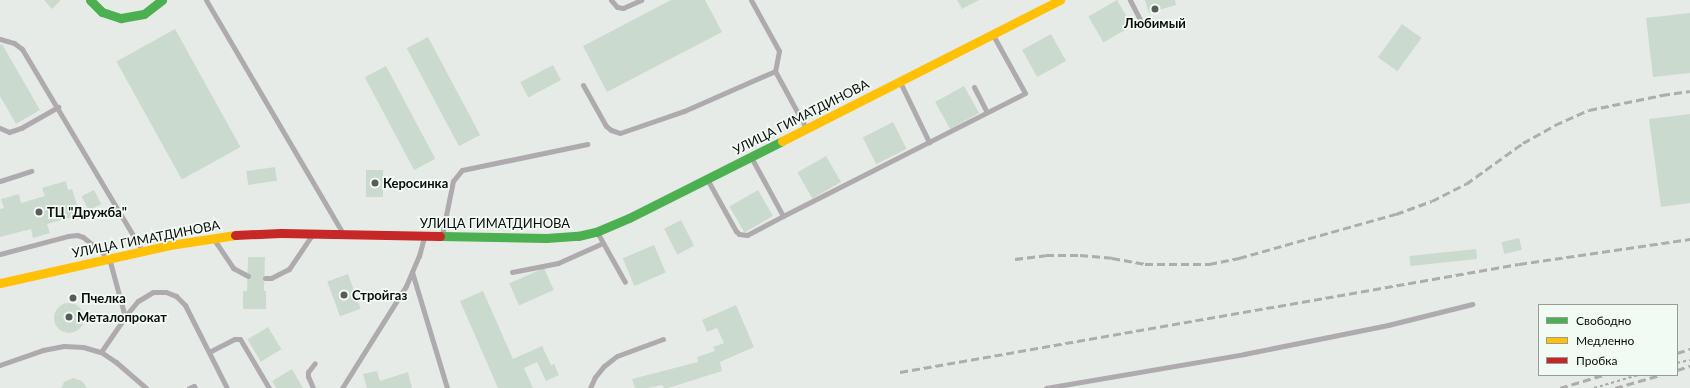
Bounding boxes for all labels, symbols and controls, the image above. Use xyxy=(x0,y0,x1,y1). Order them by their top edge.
marker: Любимый xyxy=(1150,4,1160,14)
place label: Любимый xyxy=(1124,15,1186,31)
street label: УЛИЦА ГИМАТДИНОВА xyxy=(731,76,871,158)
place label: Керосинка xyxy=(383,175,448,191)
marker: Керосинка xyxy=(370,178,380,188)
place label: ТЦ "Дружба" xyxy=(47,204,127,220)
marker: ТЦ "Дружба" xyxy=(34,207,44,217)
street label: УЛИЦА ГИМАТДИНОВА xyxy=(420,215,570,231)
street label: УЛИЦА ГИМАТДИНОВА xyxy=(71,217,221,261)
place label: Стройгаз xyxy=(352,287,407,303)
place label: Пчелка xyxy=(81,290,126,306)
marker: Стройгаз xyxy=(339,290,349,300)
marker: Пчелка xyxy=(68,293,78,303)
legend xyxy=(1538,304,1678,376)
place label: Металопрокат xyxy=(77,309,167,325)
marker: Металопрокат xyxy=(64,312,74,322)
text: Свободно xyxy=(1576,313,1631,328)
text: Медленно xyxy=(1576,333,1634,348)
text: Пробка xyxy=(1576,353,1617,368)

